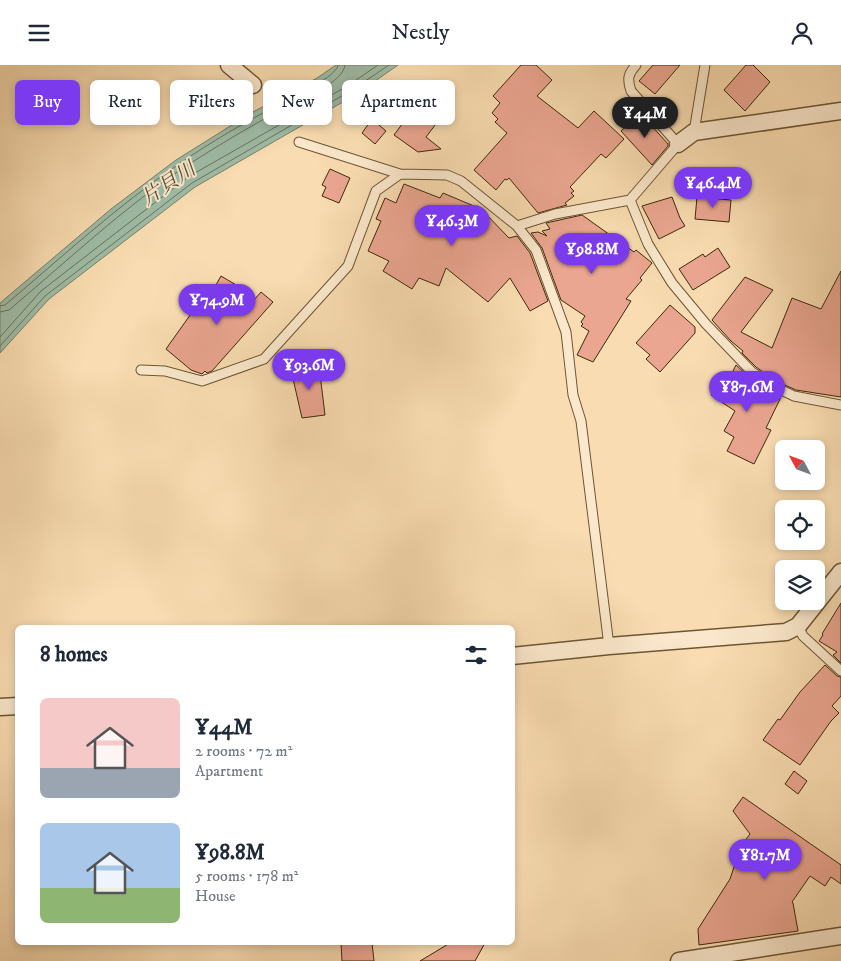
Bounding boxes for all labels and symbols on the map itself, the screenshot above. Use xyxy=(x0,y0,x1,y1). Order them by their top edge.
pin: ¥44M xyxy=(615,97,675,139)
water label: 片貝川 xyxy=(137,156,202,211)
pin: ¥46.4M xyxy=(672,167,754,209)
pin: ¥46.3M xyxy=(411,205,493,247)
pin: ¥98.8M xyxy=(551,233,633,275)
pin: ¥74.9M xyxy=(176,283,258,326)
pin: ¥93.6M xyxy=(268,349,350,391)
pin: ¥87.6M xyxy=(706,371,788,413)
north arrow xyxy=(775,440,825,490)
pin: ¥81.7M xyxy=(724,839,806,881)

